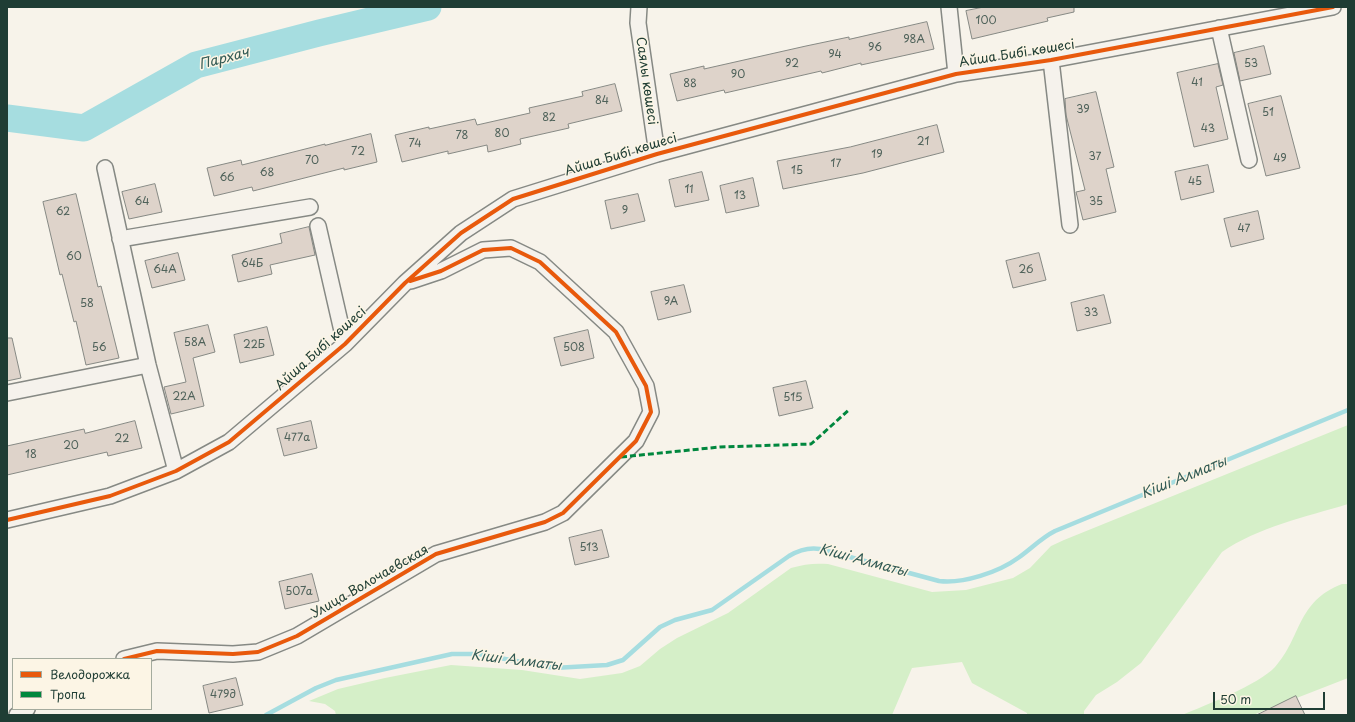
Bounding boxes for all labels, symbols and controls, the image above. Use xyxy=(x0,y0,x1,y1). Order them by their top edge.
house number: 100 xyxy=(975,14,997,28)
house number: 98А xyxy=(903,33,925,47)
street label: Саялы көшесі xyxy=(632,36,660,126)
street label: Айша Бибі көшесі xyxy=(958,37,1076,71)
house number: 96 xyxy=(868,41,882,55)
water label: Пархач xyxy=(197,44,251,74)
house number: 94 xyxy=(828,48,842,62)
house number: 92 xyxy=(785,57,799,71)
house number: 53 xyxy=(1244,57,1258,71)
house number: 90 xyxy=(731,68,745,82)
house number: 41 xyxy=(1191,76,1203,90)
house number: 88 xyxy=(683,77,697,91)
house number: 84 xyxy=(595,94,609,108)
house number: 39 xyxy=(1076,103,1090,117)
house number: 51 xyxy=(1262,106,1274,120)
house number: 82 xyxy=(542,111,556,125)
house number: 43 xyxy=(1201,122,1215,136)
house number: 80 xyxy=(495,127,509,141)
house number: 78 xyxy=(456,129,468,143)
street label: Айша Бибі көшесі xyxy=(563,130,679,180)
house number: 21 xyxy=(917,135,929,149)
house number: 74 xyxy=(408,137,422,151)
house number: 72 xyxy=(351,145,365,159)
house number: 19 xyxy=(871,148,883,162)
house number: 37 xyxy=(1089,150,1101,164)
house number: 49 xyxy=(1273,152,1287,166)
house number: 70 xyxy=(305,154,319,168)
house number: 17 xyxy=(831,157,841,171)
house number: 15 xyxy=(791,164,803,178)
house number: 68 xyxy=(260,166,274,180)
house number: 66 xyxy=(219,171,235,185)
house number: 45 xyxy=(1188,175,1202,189)
house number: 11 xyxy=(684,183,694,197)
house number: 13 xyxy=(734,189,746,203)
house number: 64 xyxy=(135,195,149,209)
house number: 35 xyxy=(1089,195,1103,209)
house number: 9 xyxy=(622,204,628,218)
house number: 62 xyxy=(56,205,70,219)
house number: 47 xyxy=(1238,222,1250,236)
house number: 60 xyxy=(66,250,82,264)
house number: 64Б xyxy=(241,257,263,271)
house number: 64А xyxy=(153,263,177,277)
house number: 26 xyxy=(1018,263,1034,277)
house number: 9А xyxy=(664,295,678,309)
house number: 58 xyxy=(80,297,94,311)
street label: Айша Бибі көшесі xyxy=(272,304,370,394)
house number: 33 xyxy=(1084,306,1098,320)
house number: 58А xyxy=(184,336,206,350)
house number: 22Б xyxy=(243,338,265,352)
house number: 56 xyxy=(92,341,106,355)
house number: 508 xyxy=(563,341,585,355)
house number: 22А xyxy=(172,390,196,404)
house number: 515 xyxy=(783,391,803,405)
house number: 477а xyxy=(284,431,310,445)
house number: 22 xyxy=(115,432,129,446)
house number: 20 xyxy=(63,439,79,453)
house number: 18 xyxy=(25,448,37,462)
water label: Кіші Алматы xyxy=(1139,453,1229,503)
house number: 513 xyxy=(579,541,599,555)
water label: Кіші Алматы xyxy=(817,541,909,581)
street label: Улица Волочаевская xyxy=(309,542,431,622)
house number: 507а xyxy=(285,585,313,599)
water label: Кіші Алматы xyxy=(470,647,562,675)
legend xyxy=(12,658,152,710)
text: Велодорожка xyxy=(50,665,130,683)
scale bar xyxy=(1215,684,1327,710)
text: Тропа xyxy=(50,685,86,703)
house number: 479д xyxy=(210,688,236,702)
text: 50 m xyxy=(1220,690,1251,708)

